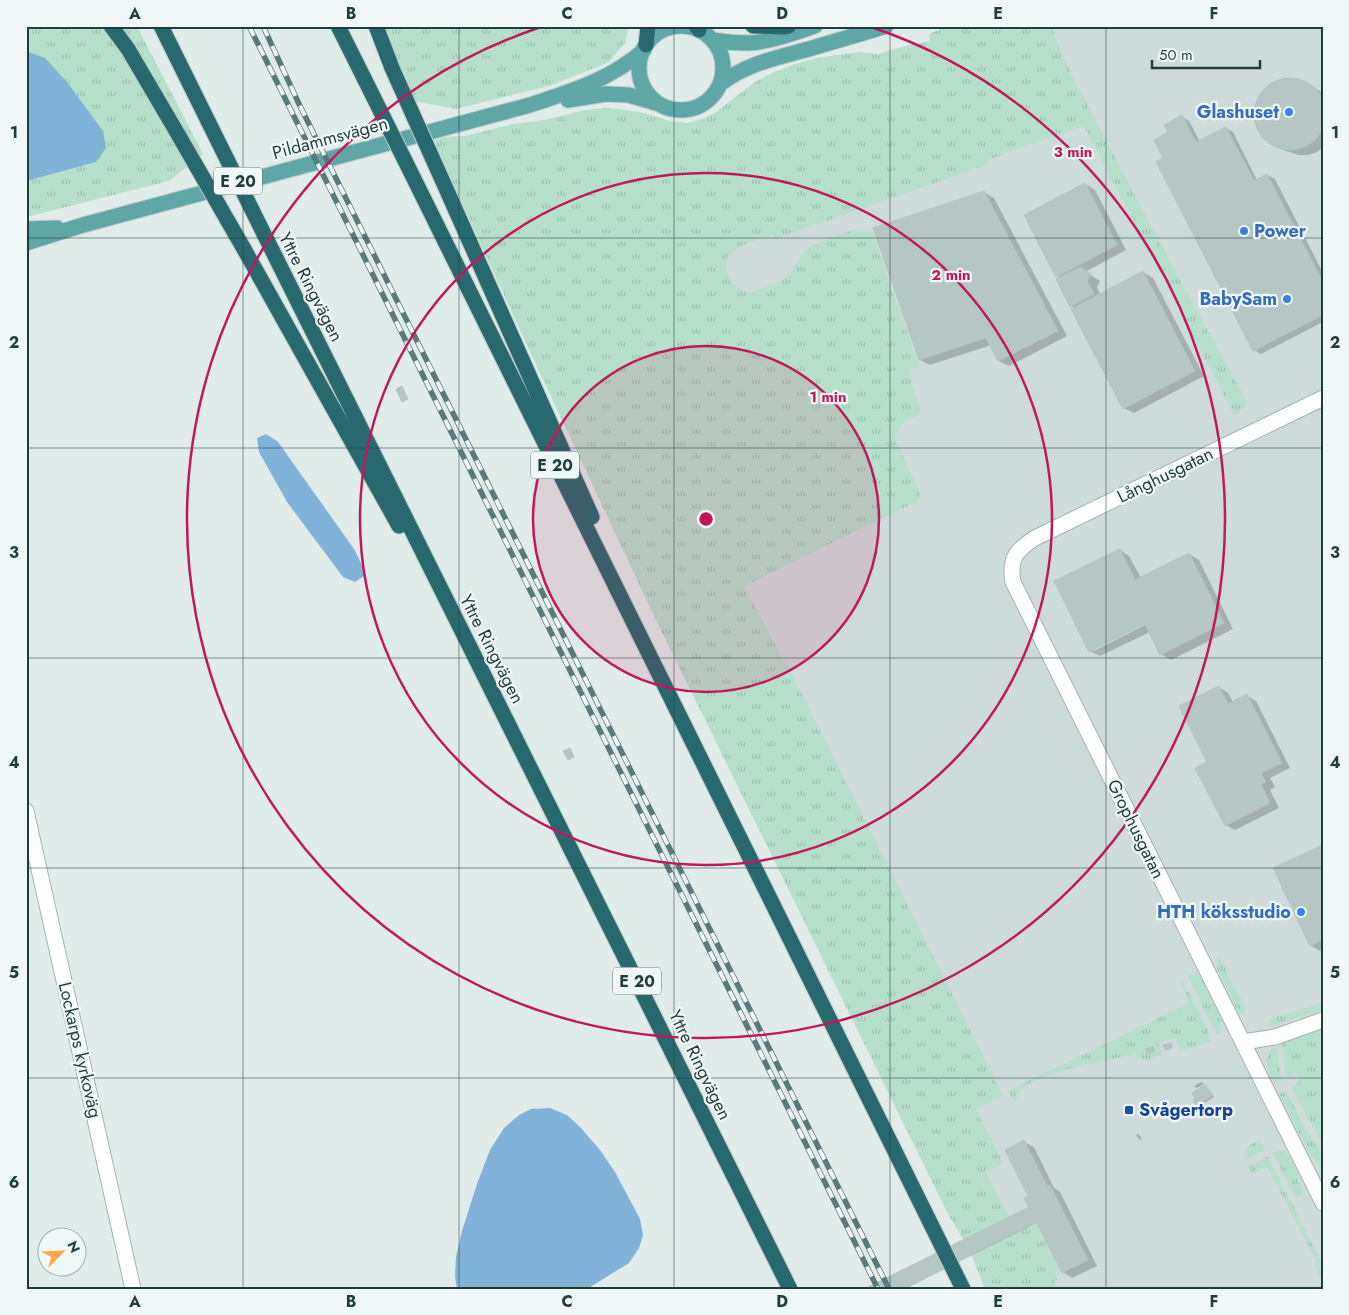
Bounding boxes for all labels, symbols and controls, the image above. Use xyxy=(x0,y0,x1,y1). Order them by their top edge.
text: A xyxy=(128,2,141,25)
text: B xyxy=(346,2,356,25)
text: C xyxy=(561,2,573,25)
text: D xyxy=(776,2,788,25)
text: E xyxy=(993,2,1003,25)
text: F xyxy=(1210,2,1218,25)
scale bar xyxy=(1152,38,1259,70)
text: 50 m xyxy=(1159,44,1193,66)
place label: Glashuset xyxy=(1197,99,1279,125)
marker: Glashuset xyxy=(1283,106,1295,118)
street label: Pildammsvägen xyxy=(269,110,391,166)
text: 1 xyxy=(10,121,18,144)
text: 1 xyxy=(1331,121,1339,144)
text: 3 min xyxy=(1054,141,1092,163)
road number: E 20 xyxy=(214,168,262,195)
place label: Power xyxy=(1254,218,1307,244)
marker: Power xyxy=(1238,225,1250,237)
street label: Yttre Ringvägen xyxy=(272,228,350,346)
text: 2 min xyxy=(931,264,971,286)
place label: BabySam xyxy=(1199,286,1277,312)
marker: BabySam xyxy=(1281,293,1293,305)
text: 2 xyxy=(9,331,19,354)
text: 2 xyxy=(1330,331,1340,354)
text: 1 min xyxy=(809,386,847,408)
street label: Långhusgatan xyxy=(1113,441,1217,509)
road number: E 20 xyxy=(531,452,579,478)
centre of rings xyxy=(697,510,715,528)
text: 3 xyxy=(9,541,19,564)
text: 3 xyxy=(1330,541,1340,564)
street label: Yttre Ringvägen xyxy=(453,590,531,708)
text: 4 xyxy=(8,751,20,774)
text: 4 xyxy=(1329,751,1341,774)
street label: Grophusgatan xyxy=(1101,775,1171,883)
place label: HTH köksstudio xyxy=(1157,899,1291,925)
marker: HTH köksstudio xyxy=(1295,906,1307,918)
text: 5 xyxy=(9,961,19,984)
text: 5 xyxy=(1330,961,1340,984)
road number: E 20 xyxy=(613,968,661,994)
street label: Lockarps kyrkoväg xyxy=(52,980,108,1120)
street label: Yttre Ringvägen xyxy=(662,1006,738,1124)
place label: Svågertorp xyxy=(1139,1097,1233,1123)
marker: Svågertorp xyxy=(1123,1104,1135,1116)
text: 6 xyxy=(9,1171,19,1194)
text: 6 xyxy=(1330,1171,1340,1194)
north arrow xyxy=(38,1228,88,1278)
text: N xyxy=(62,1238,85,1256)
text: A xyxy=(128,1290,141,1313)
text: B xyxy=(346,1290,356,1313)
text: C xyxy=(561,1290,573,1313)
text: D xyxy=(776,1290,788,1313)
text: E xyxy=(993,1290,1003,1313)
text: F xyxy=(1210,1290,1218,1313)

